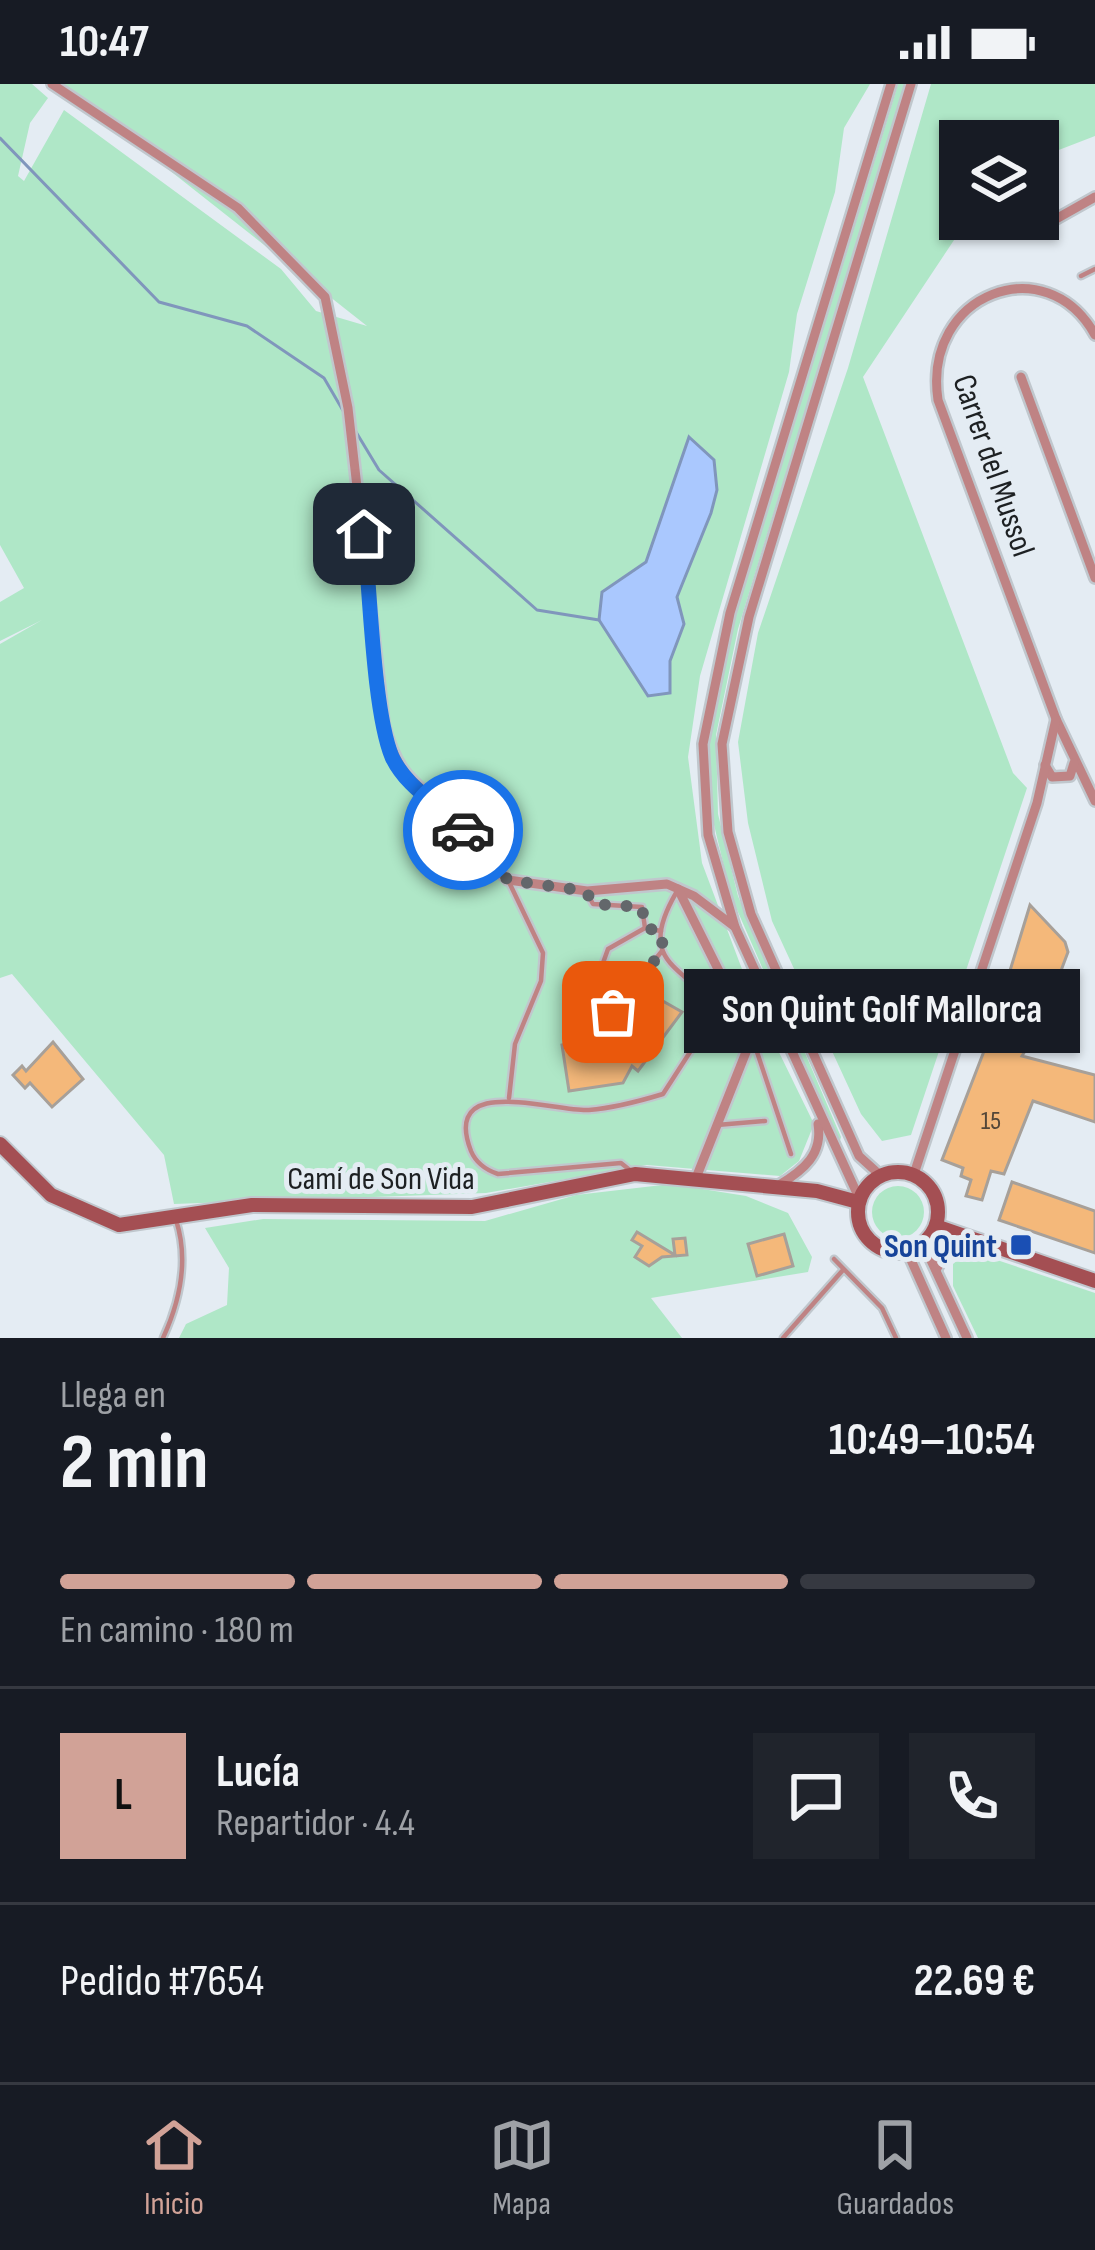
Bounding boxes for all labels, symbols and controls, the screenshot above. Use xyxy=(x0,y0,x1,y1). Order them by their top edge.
text: 10:47 xyxy=(60,15,149,70)
map controls xyxy=(939,120,1059,240)
button: layers xyxy=(939,120,1059,240)
street label: Carrer del Mussol xyxy=(943,370,1043,562)
pin xyxy=(313,483,415,585)
icon: home xyxy=(331,501,397,567)
courier xyxy=(403,770,523,890)
icon: car xyxy=(430,797,496,863)
pin xyxy=(562,961,664,1063)
callout: Son Quint Golf Mallorca xyxy=(685,970,1081,1054)
icon: bag xyxy=(580,979,646,1045)
text: Son Quint Golf Mallorca xyxy=(722,987,1042,1034)
house number: 15 xyxy=(981,1105,1001,1137)
street label: Camí de Son Vida xyxy=(287,1159,475,1199)
place label: Son Quint xyxy=(884,1227,997,1267)
marker: Son Quint xyxy=(1008,1232,1034,1258)
text: Llega en xyxy=(60,1372,166,1419)
text: 10:49–10:54 xyxy=(829,1413,1035,1468)
text: 2 min xyxy=(60,1417,209,1510)
text: En camino · 180 m xyxy=(60,1607,294,1654)
button: chat xyxy=(753,1733,879,1859)
button: phone xyxy=(909,1733,1035,1859)
text: Lucía xyxy=(216,1745,300,1800)
text: L xyxy=(114,1768,132,1823)
text: Repartidor · 4.4 xyxy=(216,1800,415,1847)
text: Pedido #7654 xyxy=(60,1954,264,2009)
text: 22.69 € xyxy=(914,1954,1035,2009)
tab: Inicio xyxy=(141,2112,207,2224)
tab: Mapa xyxy=(489,2112,555,2224)
tab: Guardados xyxy=(836,2112,954,2224)

